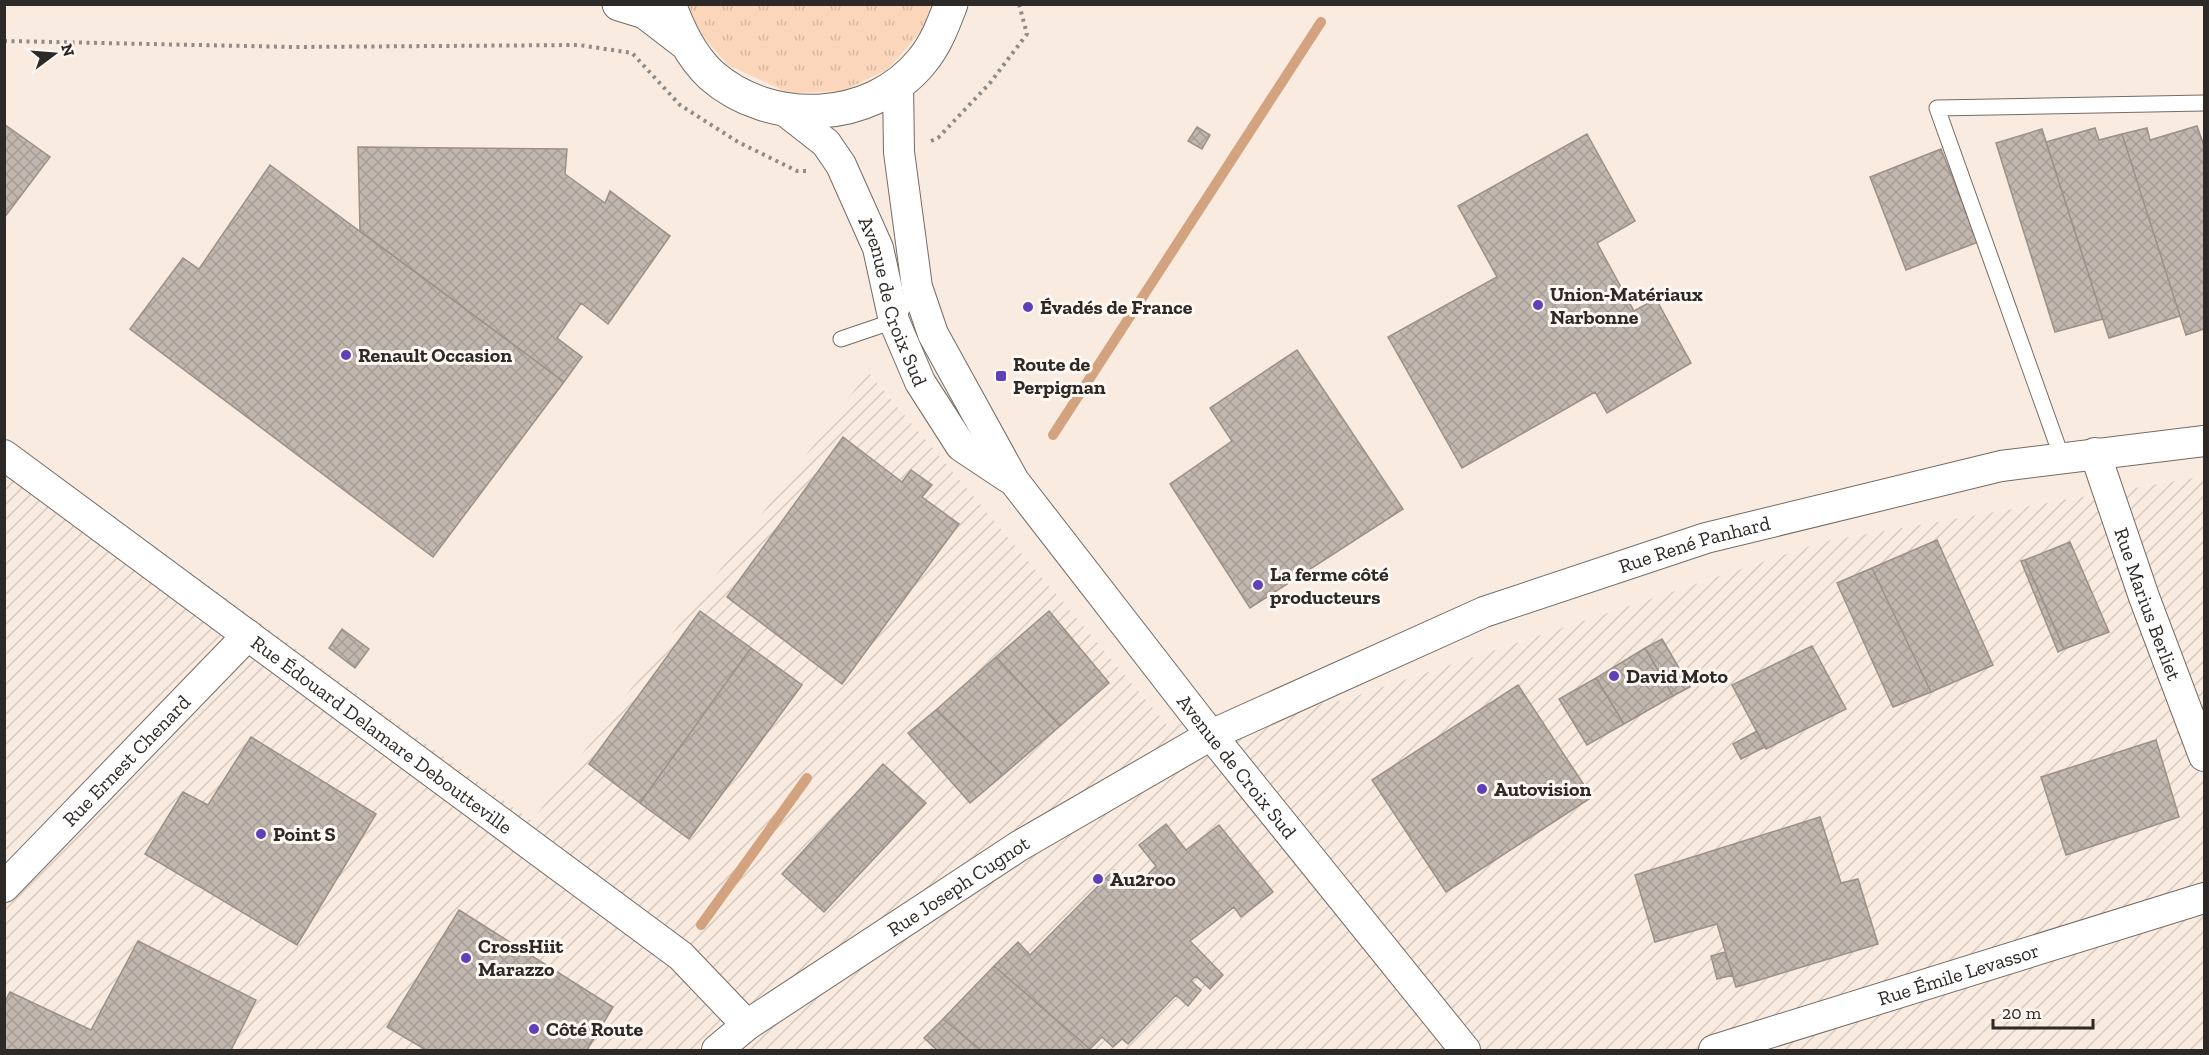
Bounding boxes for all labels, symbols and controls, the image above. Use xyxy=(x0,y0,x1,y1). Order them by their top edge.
north arrow xyxy=(24,24,84,84)
text: N xyxy=(57,42,79,58)
street label: Avenue de Croix Sud xyxy=(853,213,932,390)
place label: Union-Matériaux Narbonne xyxy=(1550,282,1703,329)
place label: Évadés de France xyxy=(1040,295,1193,319)
marker: Union-Matériaux Narbonne xyxy=(1531,298,1545,312)
marker: Évadés de France xyxy=(1021,300,1035,314)
place label: Renault Occasion xyxy=(358,343,512,367)
marker: Renault Occasion xyxy=(339,348,353,362)
place label: Route de Perpignan xyxy=(1013,352,1106,399)
marker: Route de Perpignan xyxy=(994,369,1008,383)
street label: Rue René Panhard xyxy=(1615,511,1773,578)
street label: Rue Marius Berliet xyxy=(2109,525,2187,684)
place label: La ferme côté producteurs xyxy=(1270,562,1389,609)
marker: La ferme côté producteurs xyxy=(1251,578,1265,592)
street label: Rue Édouard Delamare Deboutteville xyxy=(247,630,517,839)
place label: David Moto xyxy=(1626,664,1728,688)
marker: David Moto xyxy=(1607,669,1621,683)
street label: Rue Ernest Chenard xyxy=(58,690,195,831)
street label: Avenue de Croix Sud xyxy=(1172,690,1302,844)
place label: Autovision xyxy=(1494,777,1591,801)
marker: Autovision xyxy=(1475,782,1489,796)
place label: Point S xyxy=(273,822,336,846)
marker: Point S xyxy=(254,827,268,841)
street label: Rue Joseph Cugnot xyxy=(883,830,1034,941)
place label: Au2roo xyxy=(1110,867,1176,891)
marker: Au2roo xyxy=(1091,872,1105,886)
place label: CrossHiit Marazzo xyxy=(478,934,564,981)
street label: Rue Émile Levassor xyxy=(1875,938,2042,1010)
marker: CrossHiit Marazzo xyxy=(459,951,473,965)
scale bar xyxy=(1993,992,2094,1030)
text: 20 m xyxy=(2002,1002,2042,1024)
place label: Côté Route xyxy=(546,1017,643,1041)
marker: Côté Route xyxy=(527,1022,541,1036)

